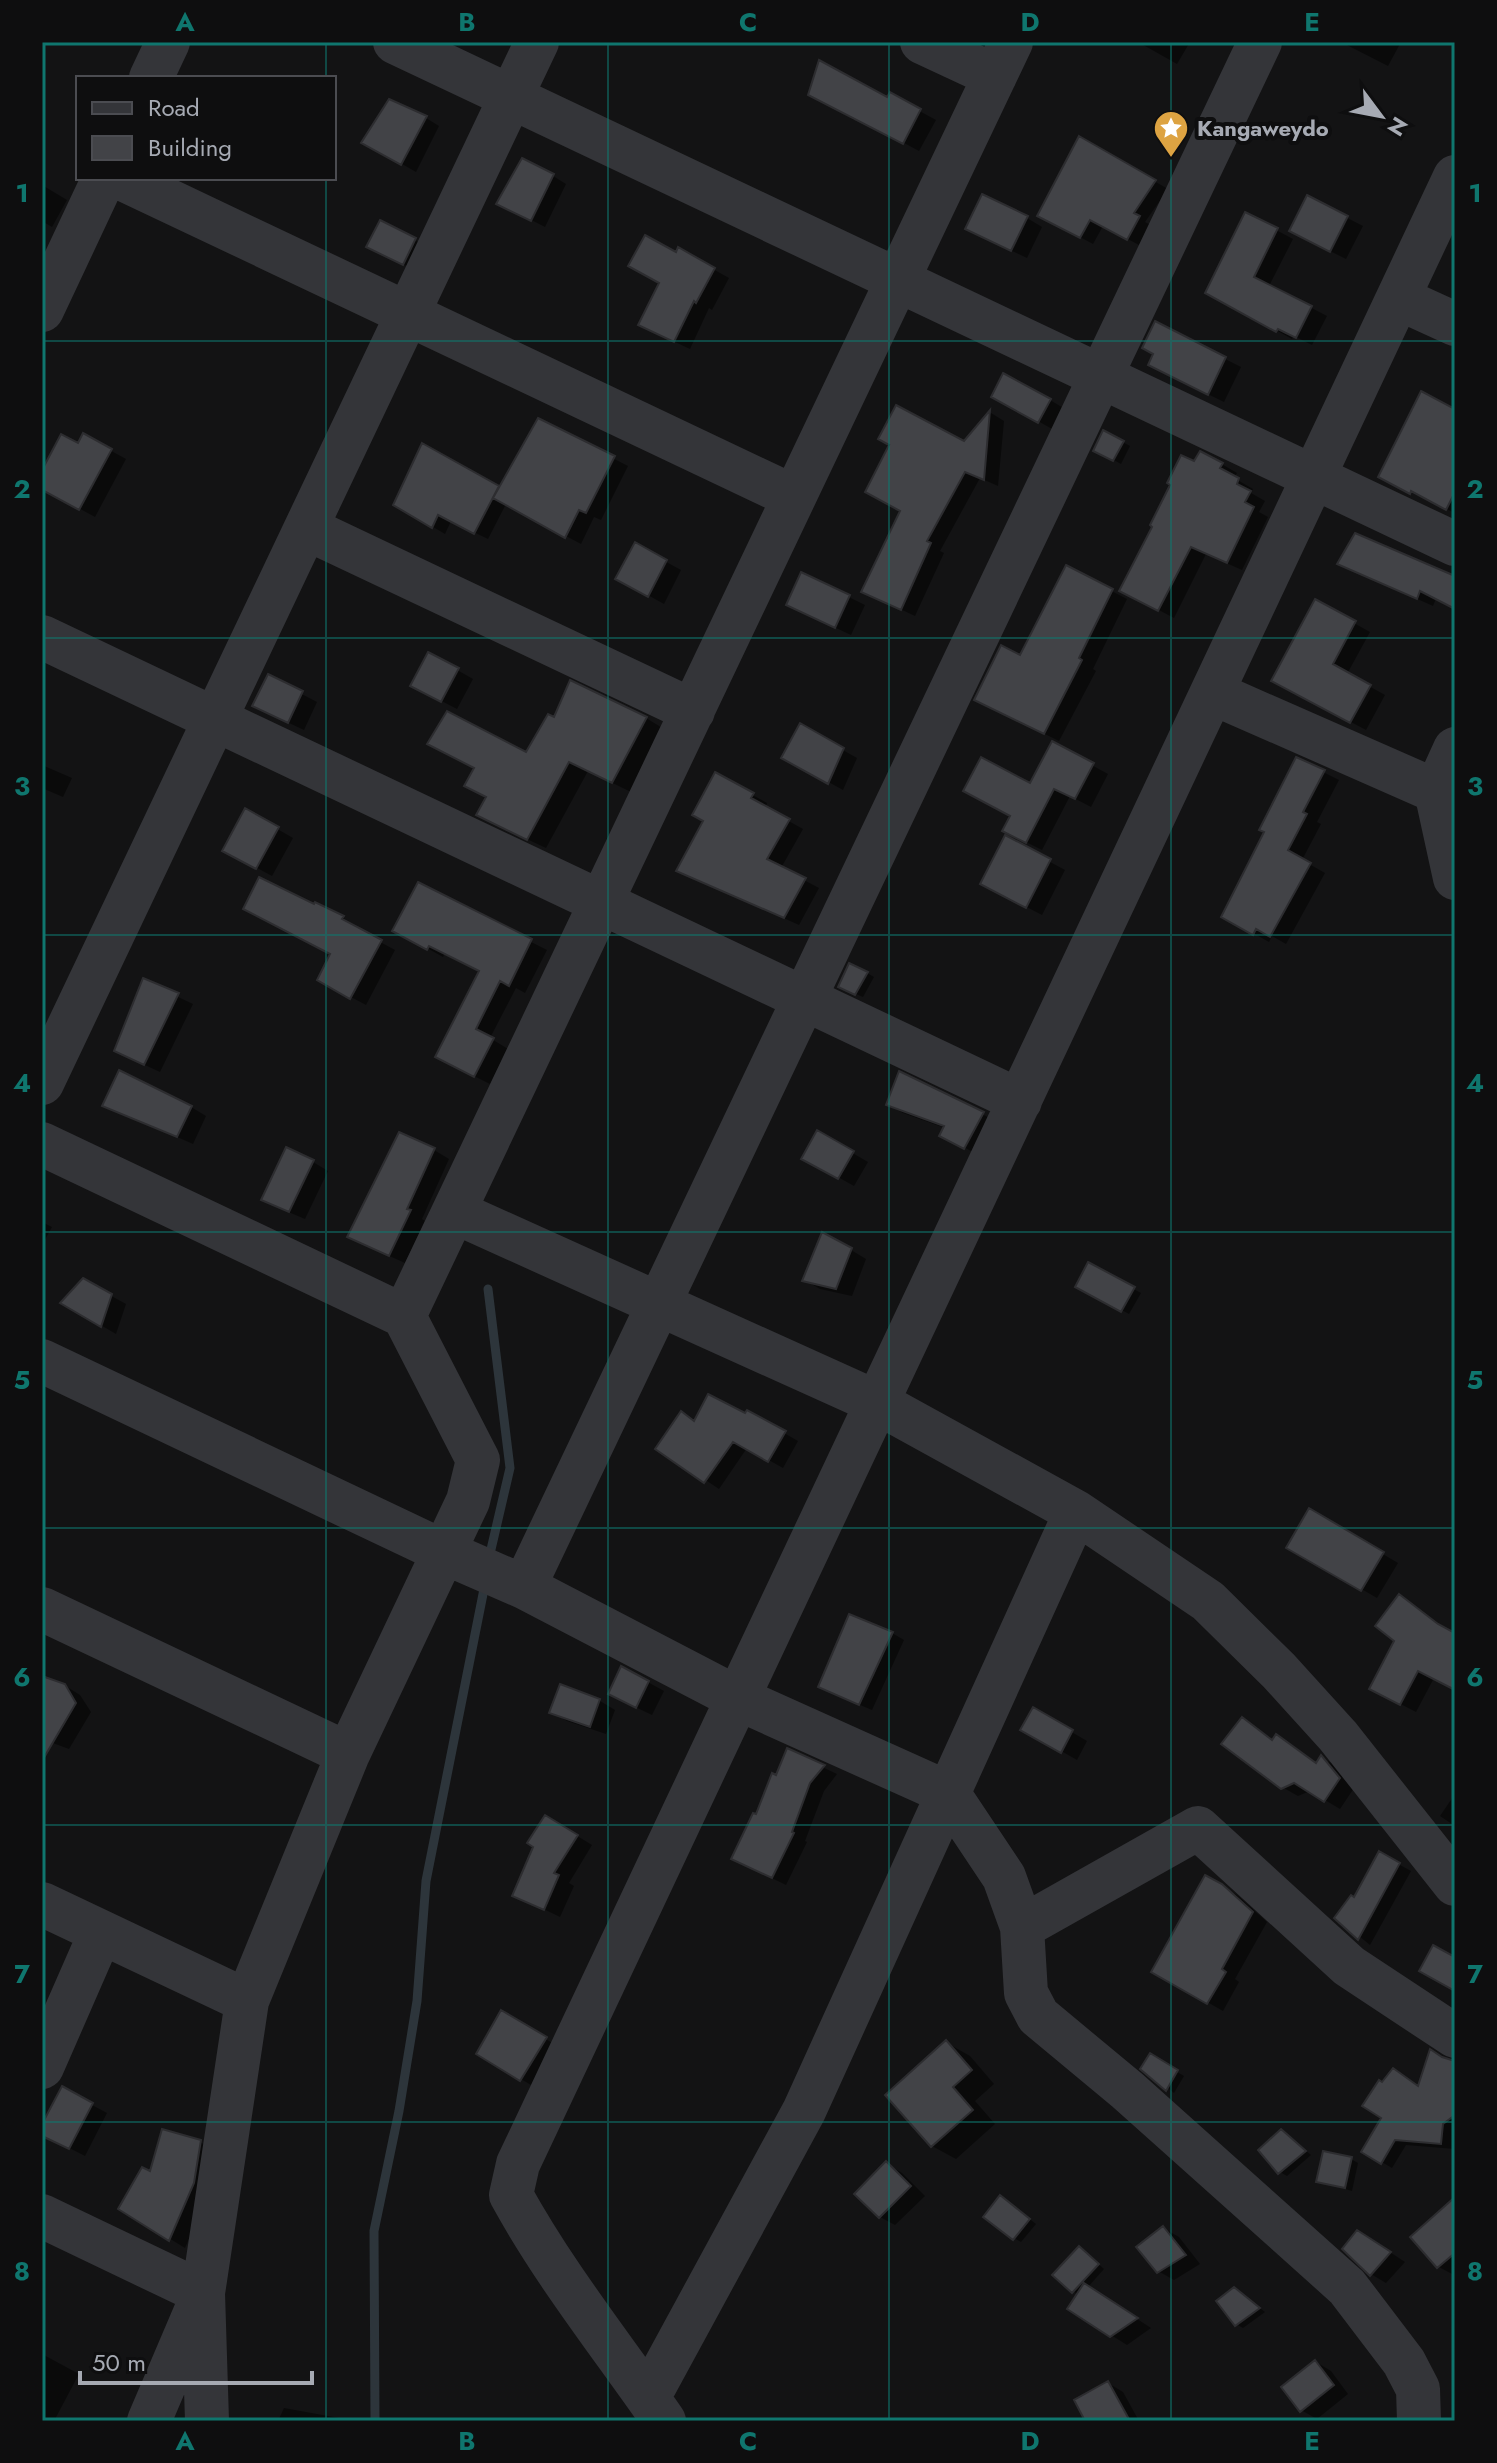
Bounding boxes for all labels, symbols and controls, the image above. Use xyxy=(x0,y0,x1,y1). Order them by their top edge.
text: A xyxy=(174,3,195,41)
text: B xyxy=(458,3,476,41)
text: C xyxy=(739,3,757,41)
text: D xyxy=(1020,3,1040,41)
text: E xyxy=(1304,3,1320,41)
legend xyxy=(76,76,336,180)
north arrow xyxy=(1341,76,1421,156)
text: Road xyxy=(148,90,200,125)
place icon: Kangaweydo xyxy=(1152,109,1190,159)
text: N xyxy=(1380,111,1416,142)
place label: Kangaweydo xyxy=(1197,112,1329,144)
text: Building xyxy=(148,130,232,165)
text: 1 xyxy=(15,174,29,212)
text: 1 xyxy=(1468,174,1482,212)
text: 2 xyxy=(13,470,31,508)
text: 2 xyxy=(1466,470,1484,508)
text: 3 xyxy=(14,767,30,805)
text: 3 xyxy=(1467,767,1483,805)
text: 4 xyxy=(13,1064,31,1102)
text: 4 xyxy=(1466,1064,1484,1102)
text: 5 xyxy=(14,1361,30,1399)
text: 5 xyxy=(1467,1361,1483,1399)
text: 6 xyxy=(13,1658,31,1696)
text: 6 xyxy=(1466,1658,1484,1696)
text: 7 xyxy=(14,1955,30,1993)
text: 7 xyxy=(1467,1955,1483,1993)
text: 8 xyxy=(14,2252,30,2290)
text: 8 xyxy=(1467,2252,1483,2290)
scale bar xyxy=(80,2335,312,2385)
text: 50 m xyxy=(92,2345,146,2380)
text: A xyxy=(174,2422,195,2460)
text: B xyxy=(458,2422,476,2460)
text: C xyxy=(739,2422,757,2460)
text: D xyxy=(1020,2422,1040,2460)
text: E xyxy=(1304,2422,1320,2460)

